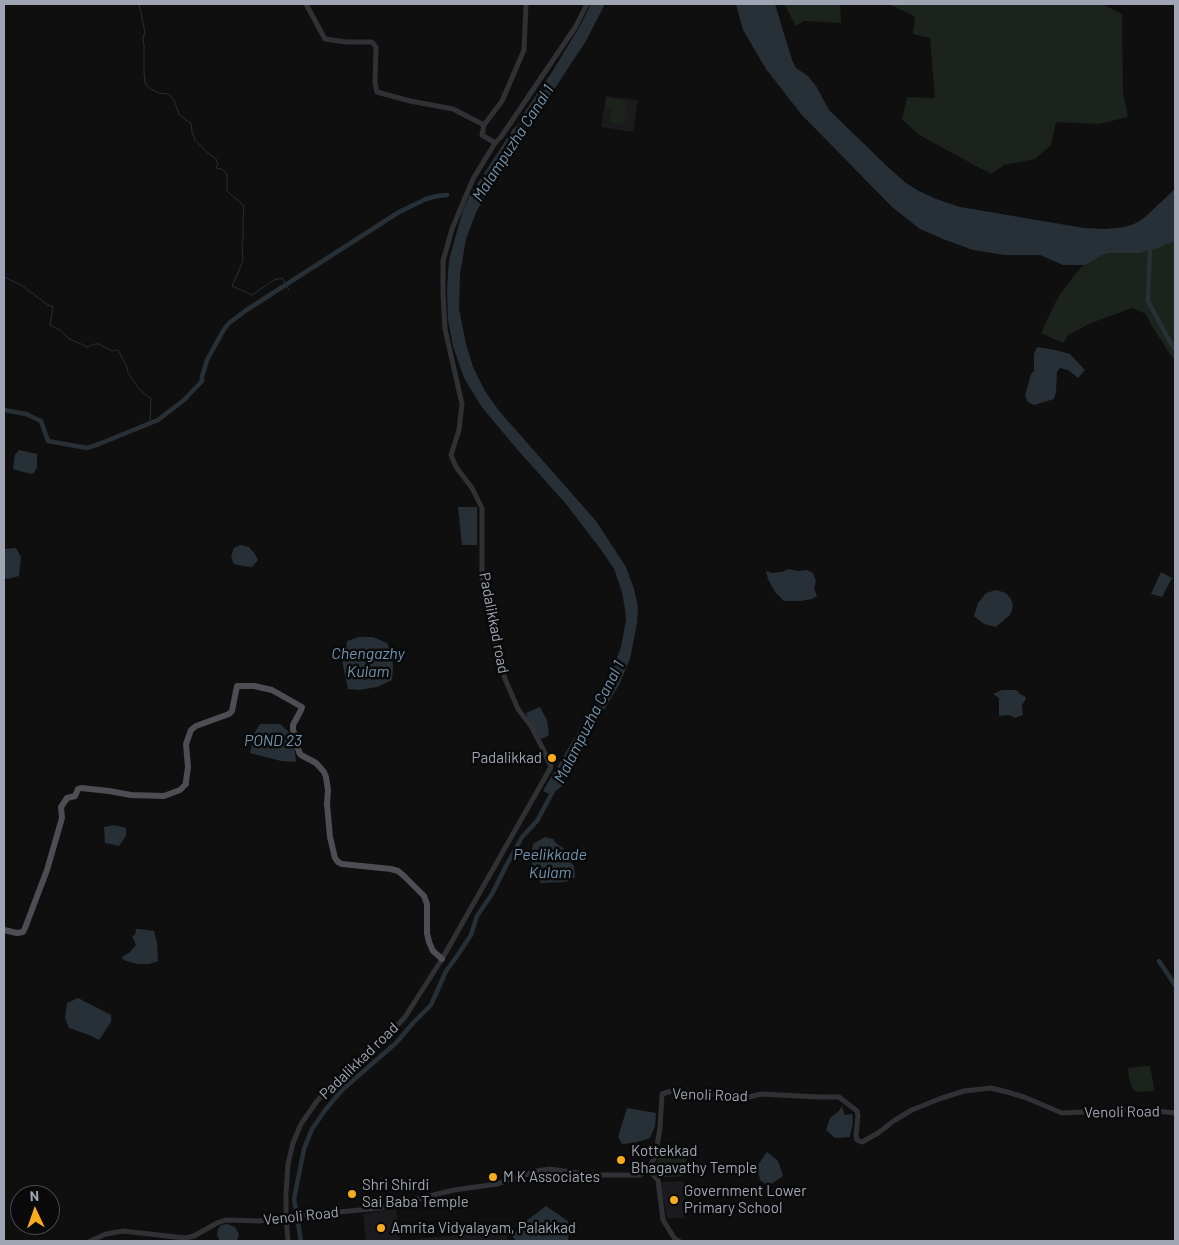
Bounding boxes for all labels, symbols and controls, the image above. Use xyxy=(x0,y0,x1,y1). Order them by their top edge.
water label: Malampuzha Canal 1 xyxy=(468,81,558,205)
street label: Padalikkad road xyxy=(475,571,513,675)
water label: Chengazhy Kulam xyxy=(331,644,405,682)
water label: Malampuzha Canal 1 xyxy=(550,658,628,786)
water label: POND 23 xyxy=(244,731,302,751)
place label: Padalikkad xyxy=(472,749,542,767)
marker: Padalikkad xyxy=(546,752,558,764)
water label: Peelikkade Kulam xyxy=(513,845,587,883)
street label: Padalikkad road xyxy=(316,1019,402,1103)
street label: Venoli Road xyxy=(672,1085,748,1105)
street label: Venoli Road xyxy=(1084,1102,1160,1122)
place label: Kottekkad Bhagavathy Temple xyxy=(631,1142,757,1177)
marker: Kottekkad Bhagavathy Temple xyxy=(615,1154,627,1166)
place label: M K Associates xyxy=(503,1168,600,1186)
marker: M K Associates xyxy=(487,1171,499,1183)
place label: Shri Shirdi Sai Baba Temple xyxy=(362,1176,469,1211)
place label: Government Lower Primary School xyxy=(684,1182,807,1217)
north arrow xyxy=(10,1185,60,1235)
text: N xyxy=(29,1187,39,1204)
marker: Shri Shirdi Sai Baba Temple xyxy=(346,1188,358,1200)
marker: Government Lower Primary School xyxy=(668,1194,680,1206)
street label: Venoli Road xyxy=(262,1203,340,1229)
place label: Amrita Vidyalayam, Palakkad xyxy=(391,1219,576,1237)
marker: Amrita Vidyalayam, Palakkad xyxy=(375,1222,387,1234)

